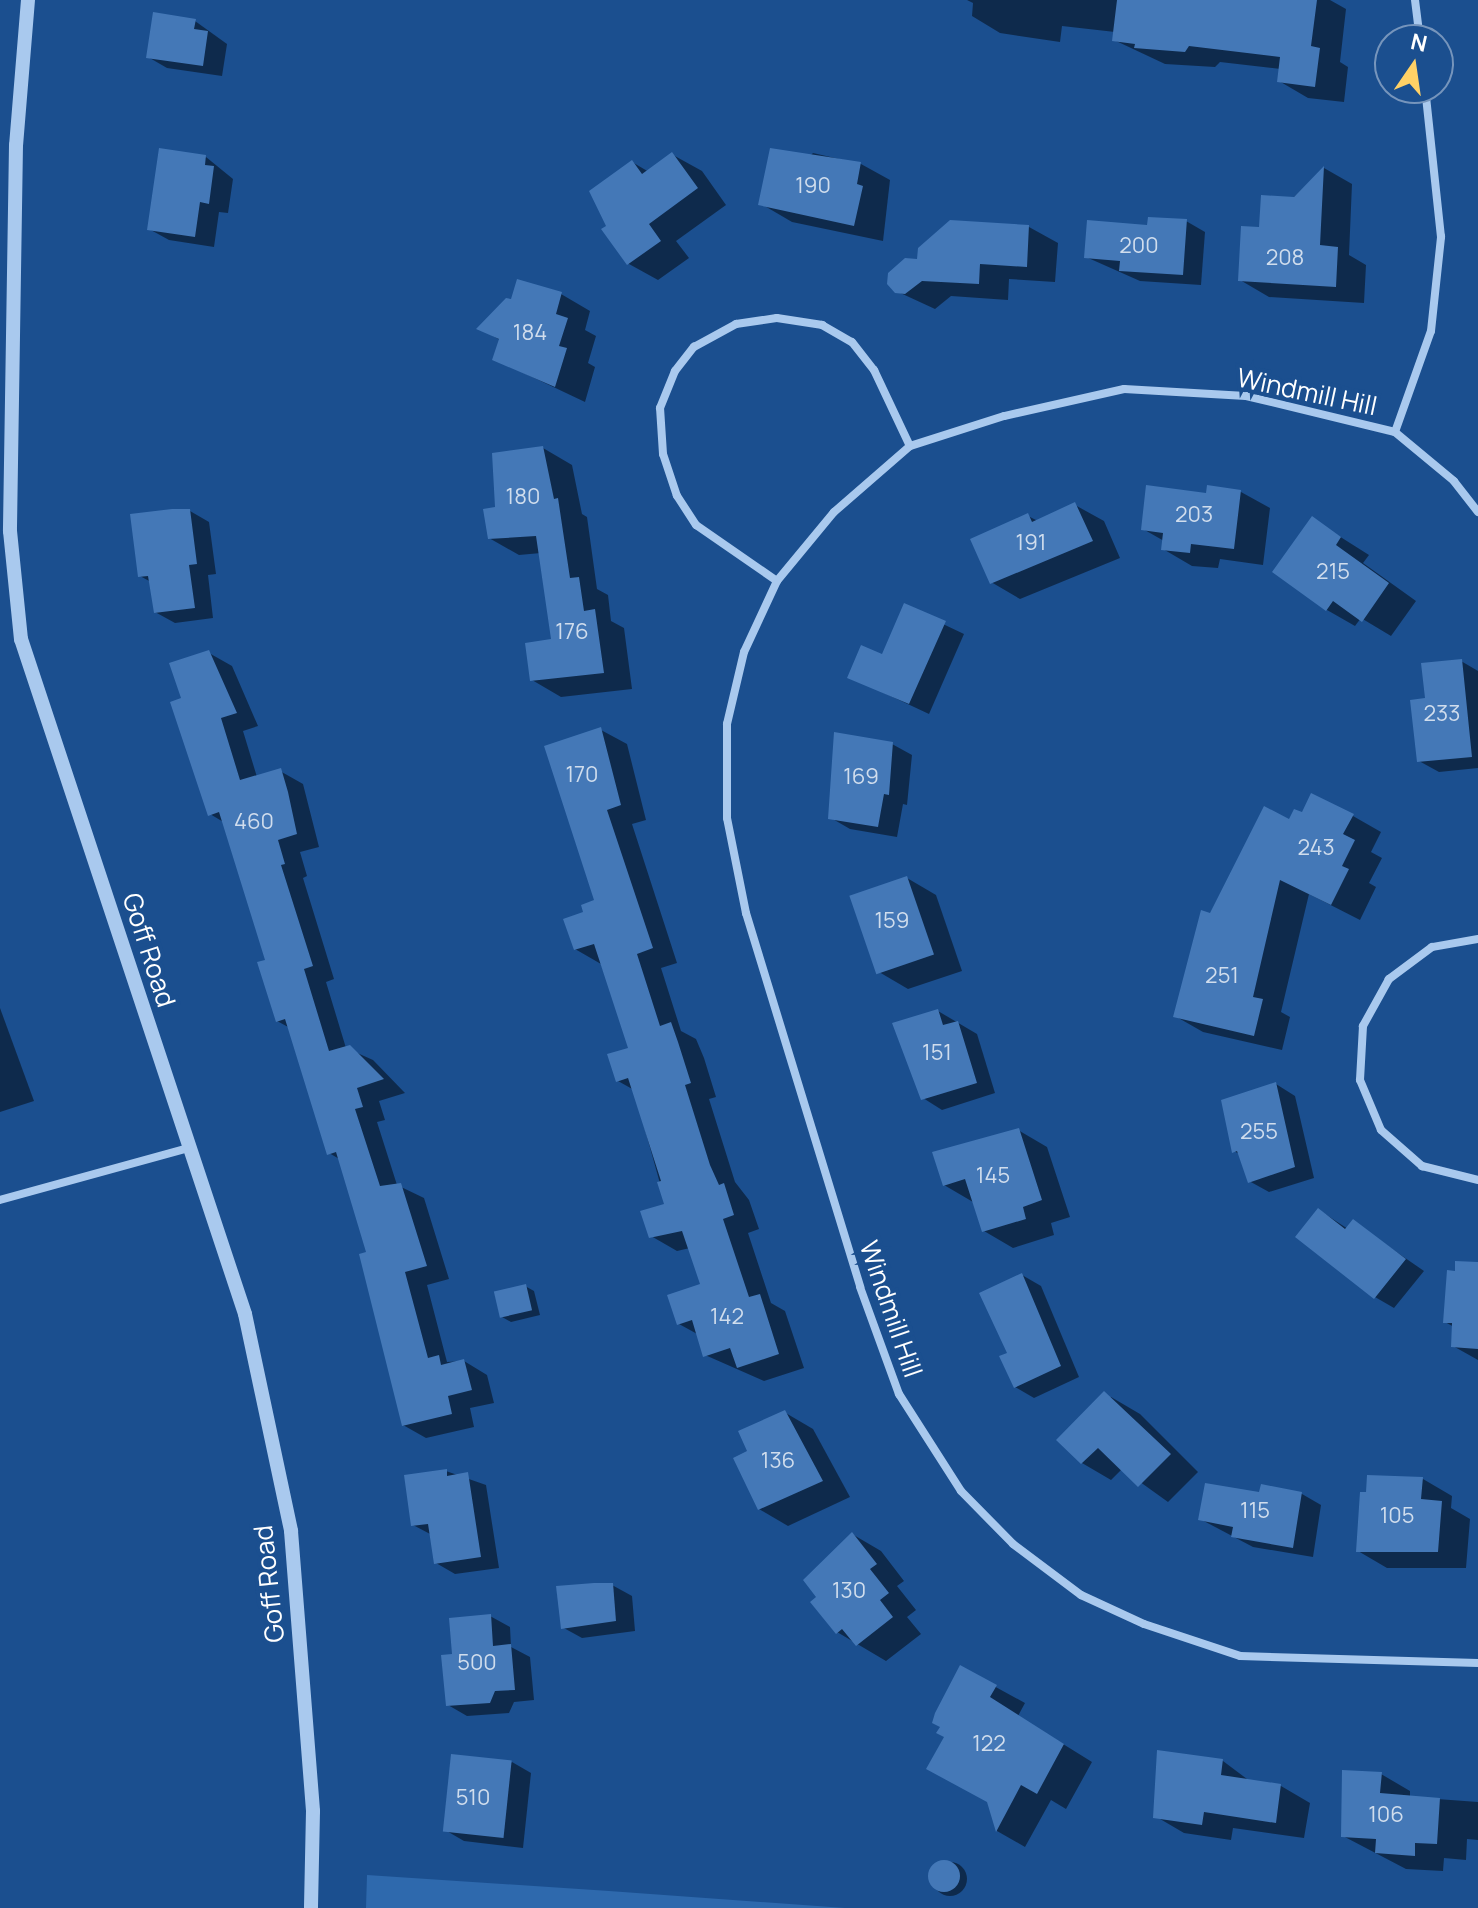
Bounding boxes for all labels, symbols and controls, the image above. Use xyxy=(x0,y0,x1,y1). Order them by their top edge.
north arrow xyxy=(1374,24,1454,104)
text: N xyxy=(1408,26,1430,59)
house number: 190 xyxy=(795,173,831,199)
house number: 200 xyxy=(1119,233,1159,259)
house number: 208 xyxy=(1266,245,1304,271)
house number: 184 xyxy=(513,320,547,346)
street label: Windmill Hill xyxy=(1234,362,1380,422)
house number: 180 xyxy=(506,484,540,510)
house number: 203 xyxy=(1175,502,1213,528)
house number: 191 xyxy=(1016,530,1046,556)
house number: 215 xyxy=(1316,559,1350,585)
house number: 176 xyxy=(555,619,589,645)
house number: 233 xyxy=(1424,701,1460,727)
house number: 170 xyxy=(565,762,599,788)
house number: 169 xyxy=(843,764,879,790)
house number: 460 xyxy=(234,809,274,835)
house number: 243 xyxy=(1297,835,1335,861)
street label: Goff Road xyxy=(116,889,182,1011)
house number: 159 xyxy=(875,908,909,934)
house number: 251 xyxy=(1205,963,1239,989)
house number: 151 xyxy=(922,1040,952,1066)
house number: 255 xyxy=(1240,1119,1278,1145)
house number: 145 xyxy=(976,1163,1010,1189)
street label: Windmill Hill xyxy=(853,1237,929,1381)
house number: 142 xyxy=(710,1304,744,1330)
house number: 136 xyxy=(761,1448,795,1474)
house number: 115 xyxy=(1240,1498,1270,1524)
house number: 105 xyxy=(1380,1503,1414,1529)
street label: Goff Road xyxy=(247,1524,291,1644)
house number: 130 xyxy=(832,1578,866,1604)
house number: 500 xyxy=(457,1650,497,1676)
house number: 122 xyxy=(972,1731,1006,1757)
house number: 510 xyxy=(456,1785,490,1811)
house number: 106 xyxy=(1368,1802,1404,1828)

